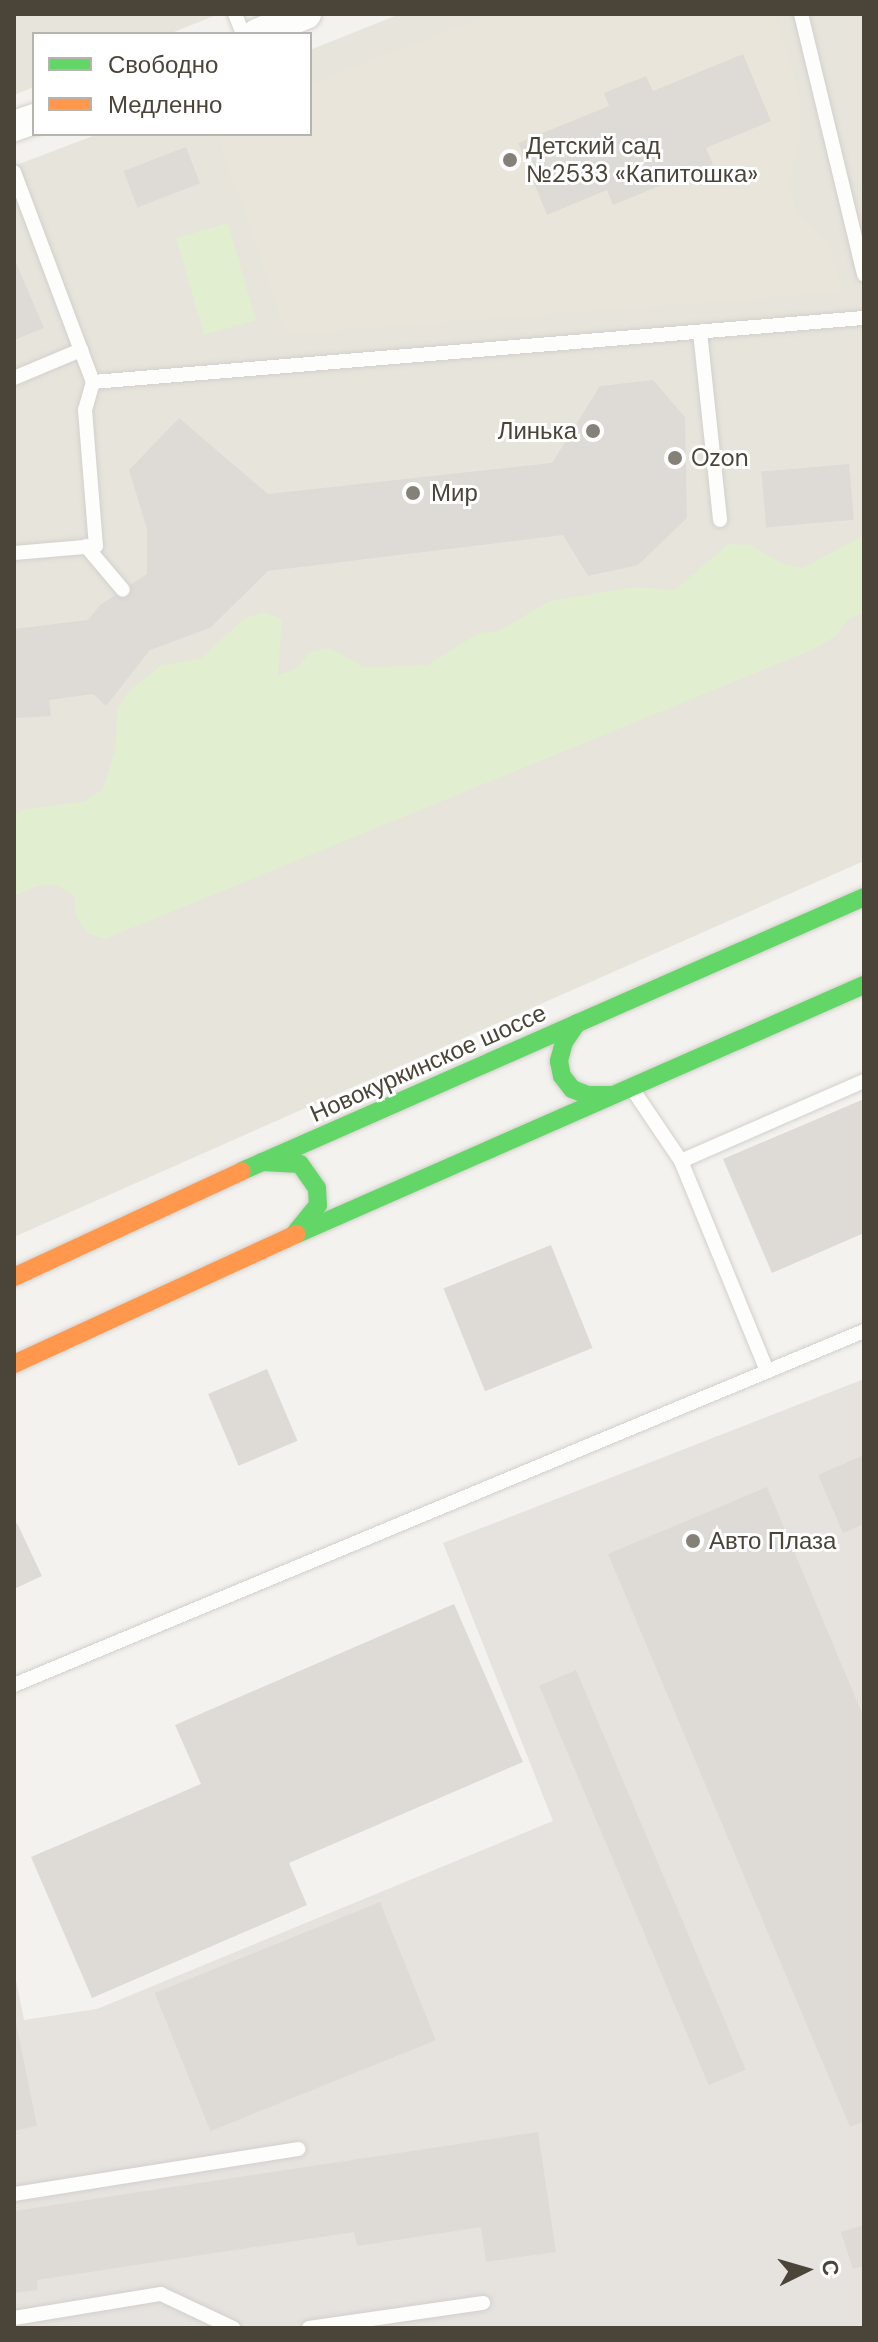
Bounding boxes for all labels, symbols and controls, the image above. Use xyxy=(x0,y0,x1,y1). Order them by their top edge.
legend xyxy=(32,32,312,136)
text: Свободно xyxy=(108,49,218,80)
text: Медленно xyxy=(108,89,222,120)
place label: Детский сад №2533 «Капитошка» xyxy=(526,132,758,188)
marker: Детский сад №2533 «Капитошка» xyxy=(501,151,519,169)
place label: Линька xyxy=(498,417,577,445)
marker: Линька xyxy=(584,422,602,440)
place label: Ozon xyxy=(691,444,749,472)
marker: Ozon xyxy=(666,449,684,467)
place label: Мир xyxy=(431,479,478,507)
marker: Мир xyxy=(402,482,424,504)
street label: Новокуркинское шоссе xyxy=(306,998,550,1128)
place label: Авто Плаза xyxy=(709,1527,836,1555)
marker: Авто Плаза xyxy=(684,1532,702,1550)
north arrow xyxy=(766,2230,846,2310)
text: С xyxy=(815,2259,846,2277)

